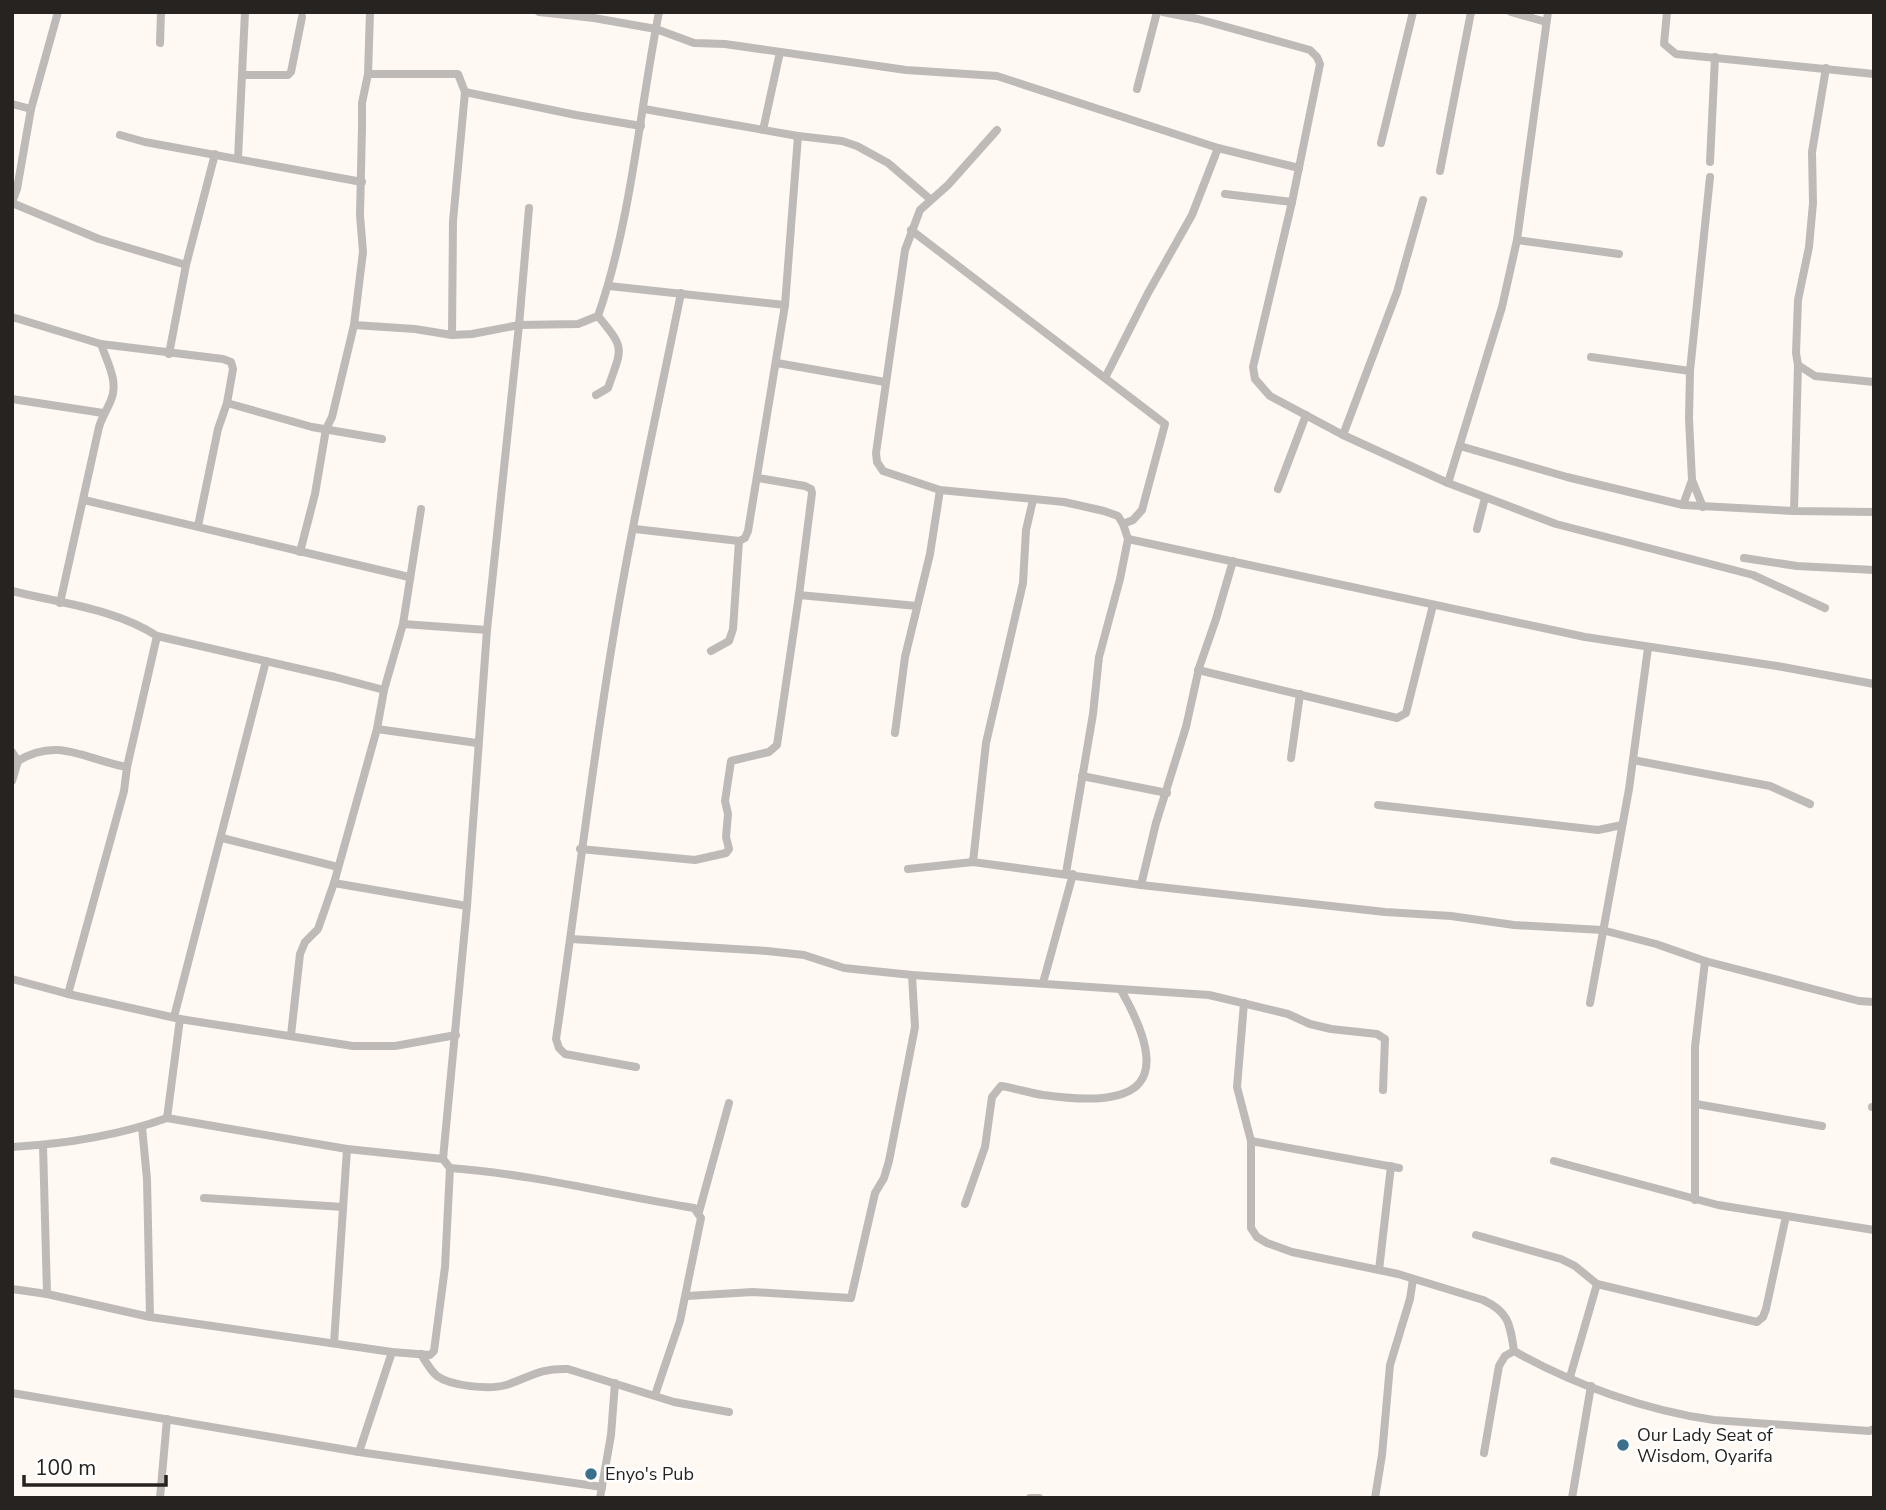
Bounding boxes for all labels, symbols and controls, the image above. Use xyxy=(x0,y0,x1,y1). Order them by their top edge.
place label: Our Lady Seat of Wisdom, Oyarifa xyxy=(1637,1423,1774,1468)
marker: Our Lady Seat of Wisdom, Oyarifa xyxy=(1615,1437,1631,1453)
scale bar xyxy=(24,1444,166,1488)
text: 100 m xyxy=(35,1454,96,1482)
place label: Enyo's Pub xyxy=(605,1462,694,1486)
marker: Enyo's Pub xyxy=(583,1466,599,1482)

